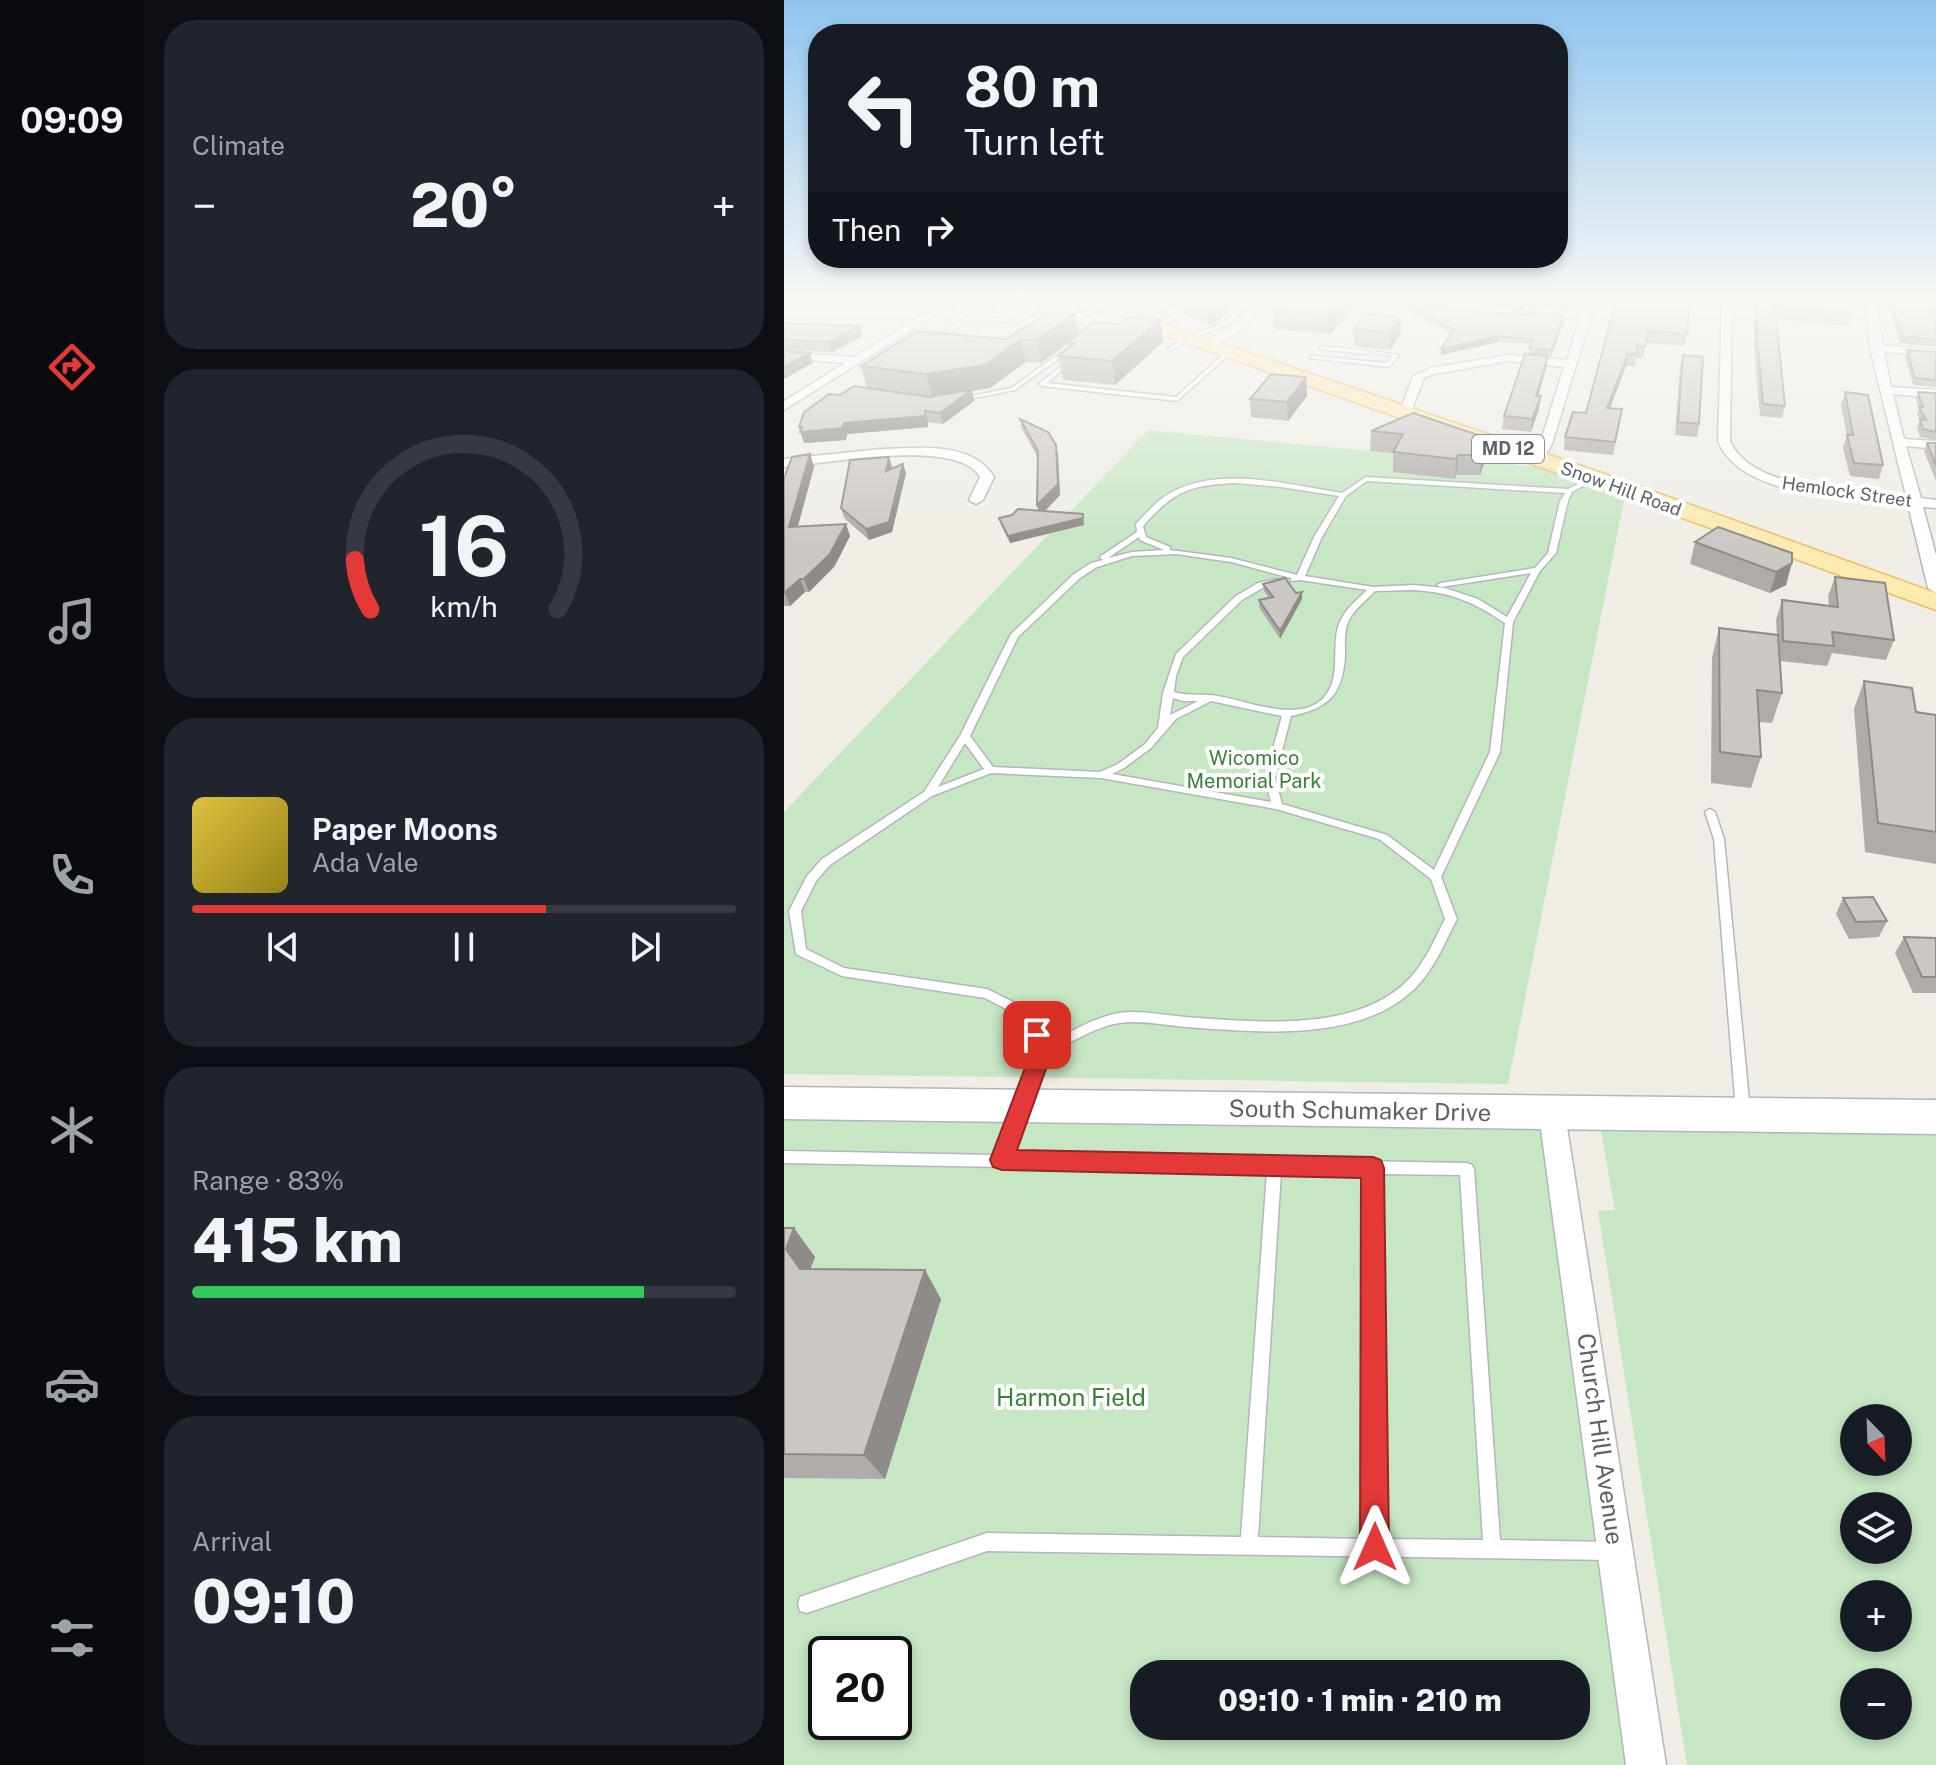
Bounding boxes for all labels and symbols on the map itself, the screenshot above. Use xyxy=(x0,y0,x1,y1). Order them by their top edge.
road number: MD 12 xyxy=(1472,435,1544,463)
street label: Snow Hill Road xyxy=(1558,457,1684,520)
street label: Hemlock Street xyxy=(1781,472,1914,511)
park label: Wicomico Memorial Park xyxy=(1187,746,1321,793)
pin xyxy=(1003,1001,1071,1069)
street label: South Schumaker Drive xyxy=(1229,1094,1492,1126)
street label: Church Hill Avenue xyxy=(1572,1331,1630,1546)
park label: Harmon Field xyxy=(996,1383,1146,1411)
north arrow xyxy=(1840,1404,1912,1476)
position arrow xyxy=(1333,1505,1417,1589)
speed limit sign: 20 xyxy=(808,1636,912,1740)

